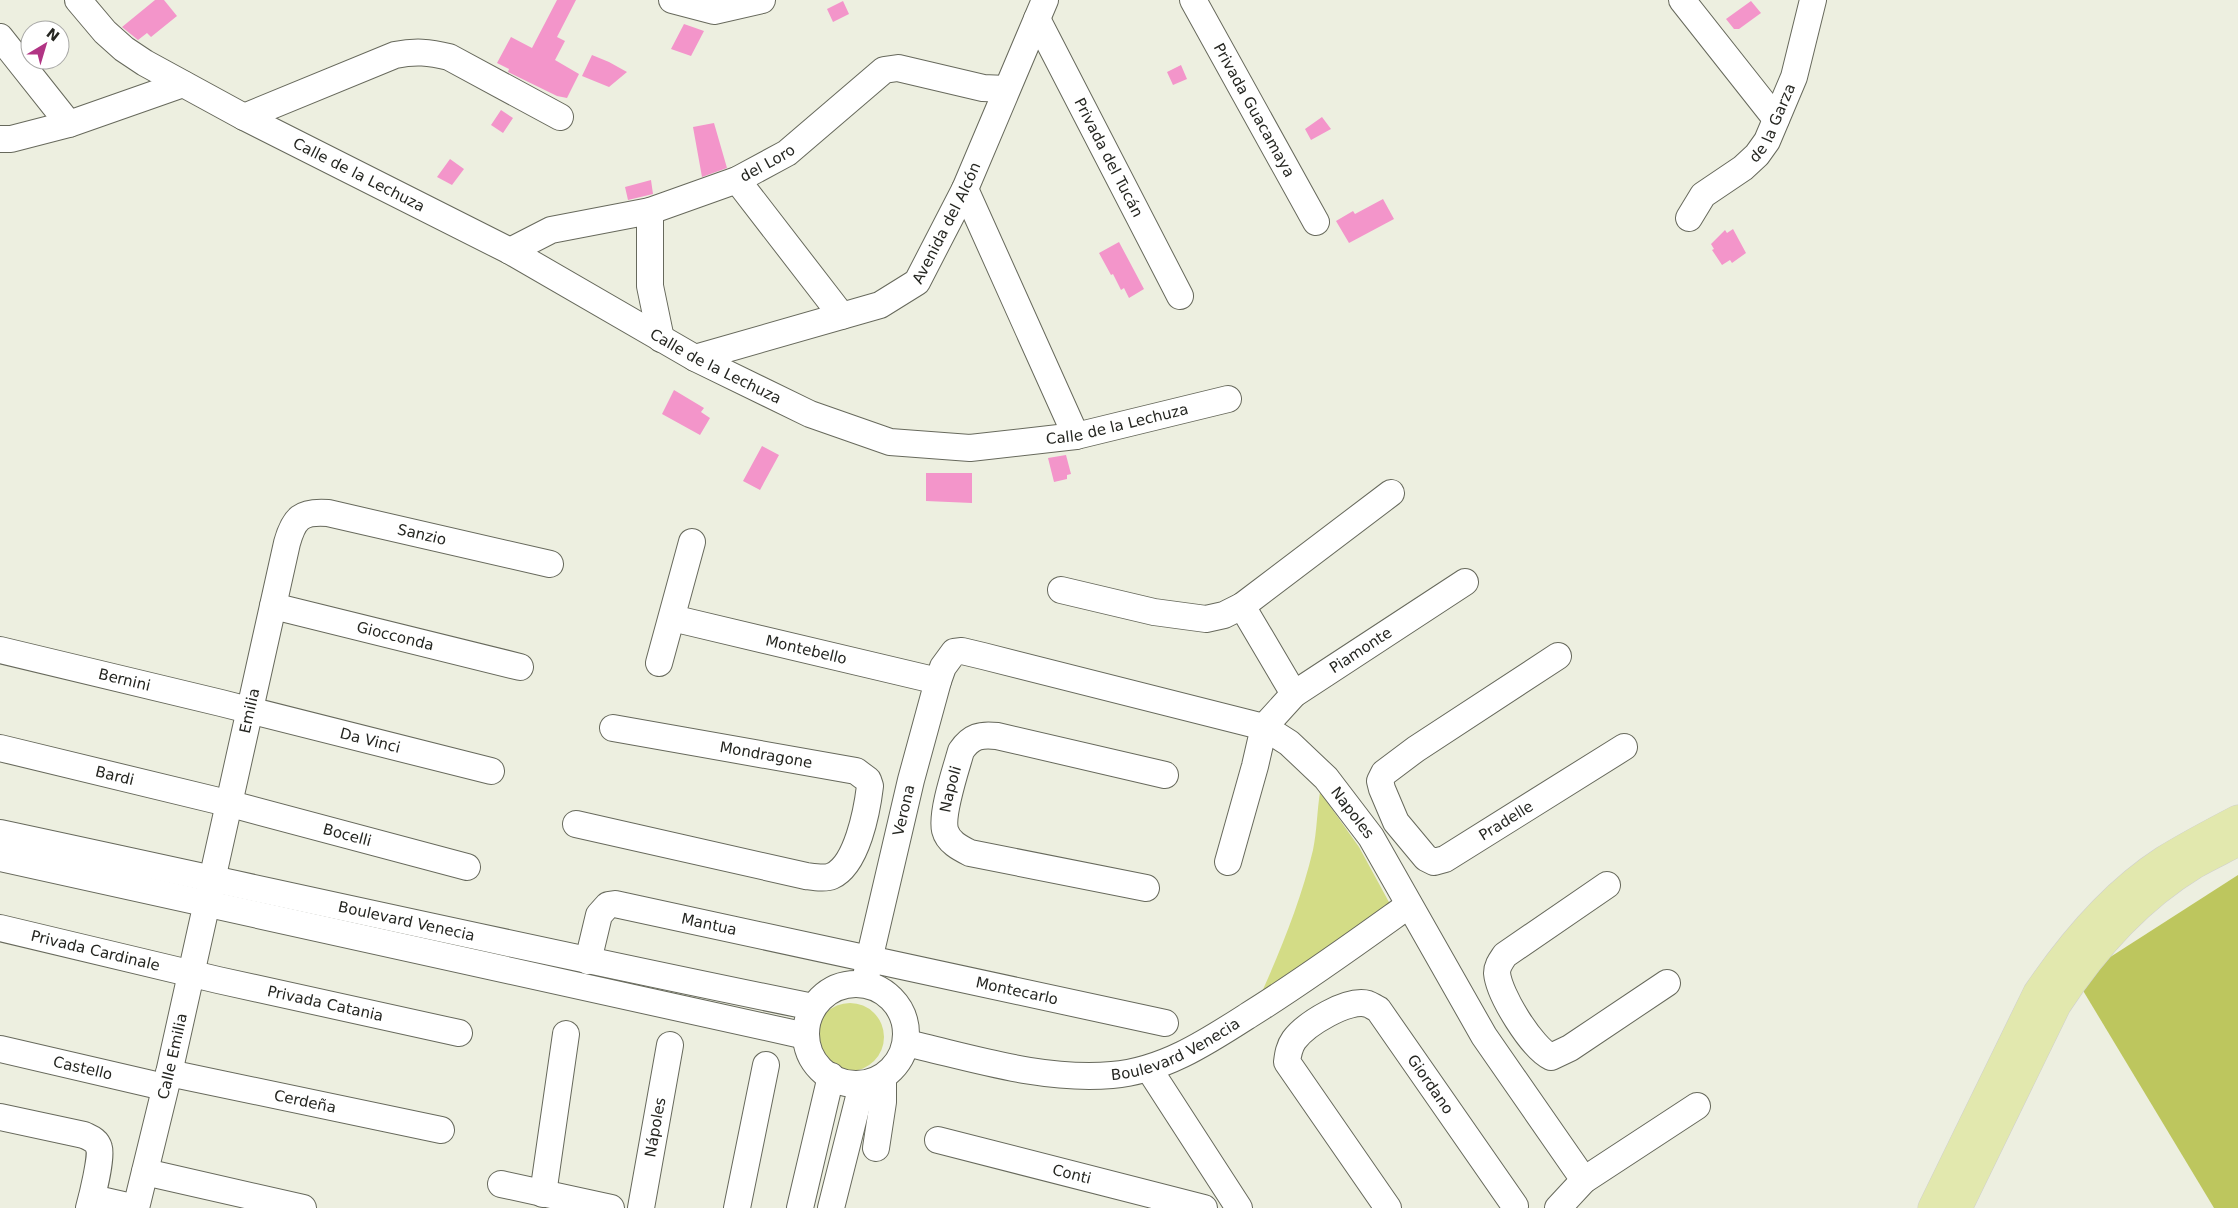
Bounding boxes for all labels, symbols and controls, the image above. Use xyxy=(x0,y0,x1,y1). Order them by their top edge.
north arrow xyxy=(20,20,70,70)
text: N xyxy=(43,25,63,45)
street label: Privada Guacamaya xyxy=(1210,40,1298,180)
street label: de la Garza xyxy=(1746,81,1799,166)
street label: Privada del Tucán xyxy=(1070,95,1147,220)
street label: Calle de la Lechuza xyxy=(290,134,428,216)
street label: del Loro xyxy=(737,141,799,186)
street label: Avenida del Alcón xyxy=(909,159,984,287)
street label: Calle de la Lechuza xyxy=(647,325,784,408)
street label: Calle de la Lechuza xyxy=(1045,400,1190,448)
street label: Sanzio xyxy=(396,520,448,549)
street label: Giocconda xyxy=(355,618,436,654)
street label: Piamonte xyxy=(1326,624,1395,677)
street label: Montebello xyxy=(764,631,849,668)
street label: Bernini xyxy=(97,665,152,695)
street label: Emilia xyxy=(236,687,263,735)
street label: Da Vinci xyxy=(338,724,402,757)
street label: Mondragone xyxy=(718,738,814,772)
street label: Bardi xyxy=(94,762,136,789)
street label: Napoli xyxy=(936,764,965,814)
street label: Verona xyxy=(889,783,919,838)
street label: Napoles xyxy=(1327,783,1378,842)
street label: Pradelle xyxy=(1476,797,1536,844)
street label: Bocelli xyxy=(321,820,373,850)
street label: Boulevard Venecia xyxy=(336,898,477,945)
street label: Mantua xyxy=(680,910,738,939)
street label: Privada Cardinale xyxy=(29,927,162,975)
street label: Montecarlo xyxy=(974,973,1060,1009)
street label: Privada Catania xyxy=(266,982,385,1025)
street label: Calle Emilia xyxy=(154,1012,191,1101)
street label: Boulevard Venecia xyxy=(1110,1014,1243,1084)
street label: Giordano xyxy=(1403,1051,1457,1118)
street label: Castello xyxy=(51,1053,114,1084)
street label: Cerdeña xyxy=(272,1086,338,1117)
street label: Nápoles xyxy=(641,1096,670,1159)
street label: Conti xyxy=(1050,1161,1093,1188)

